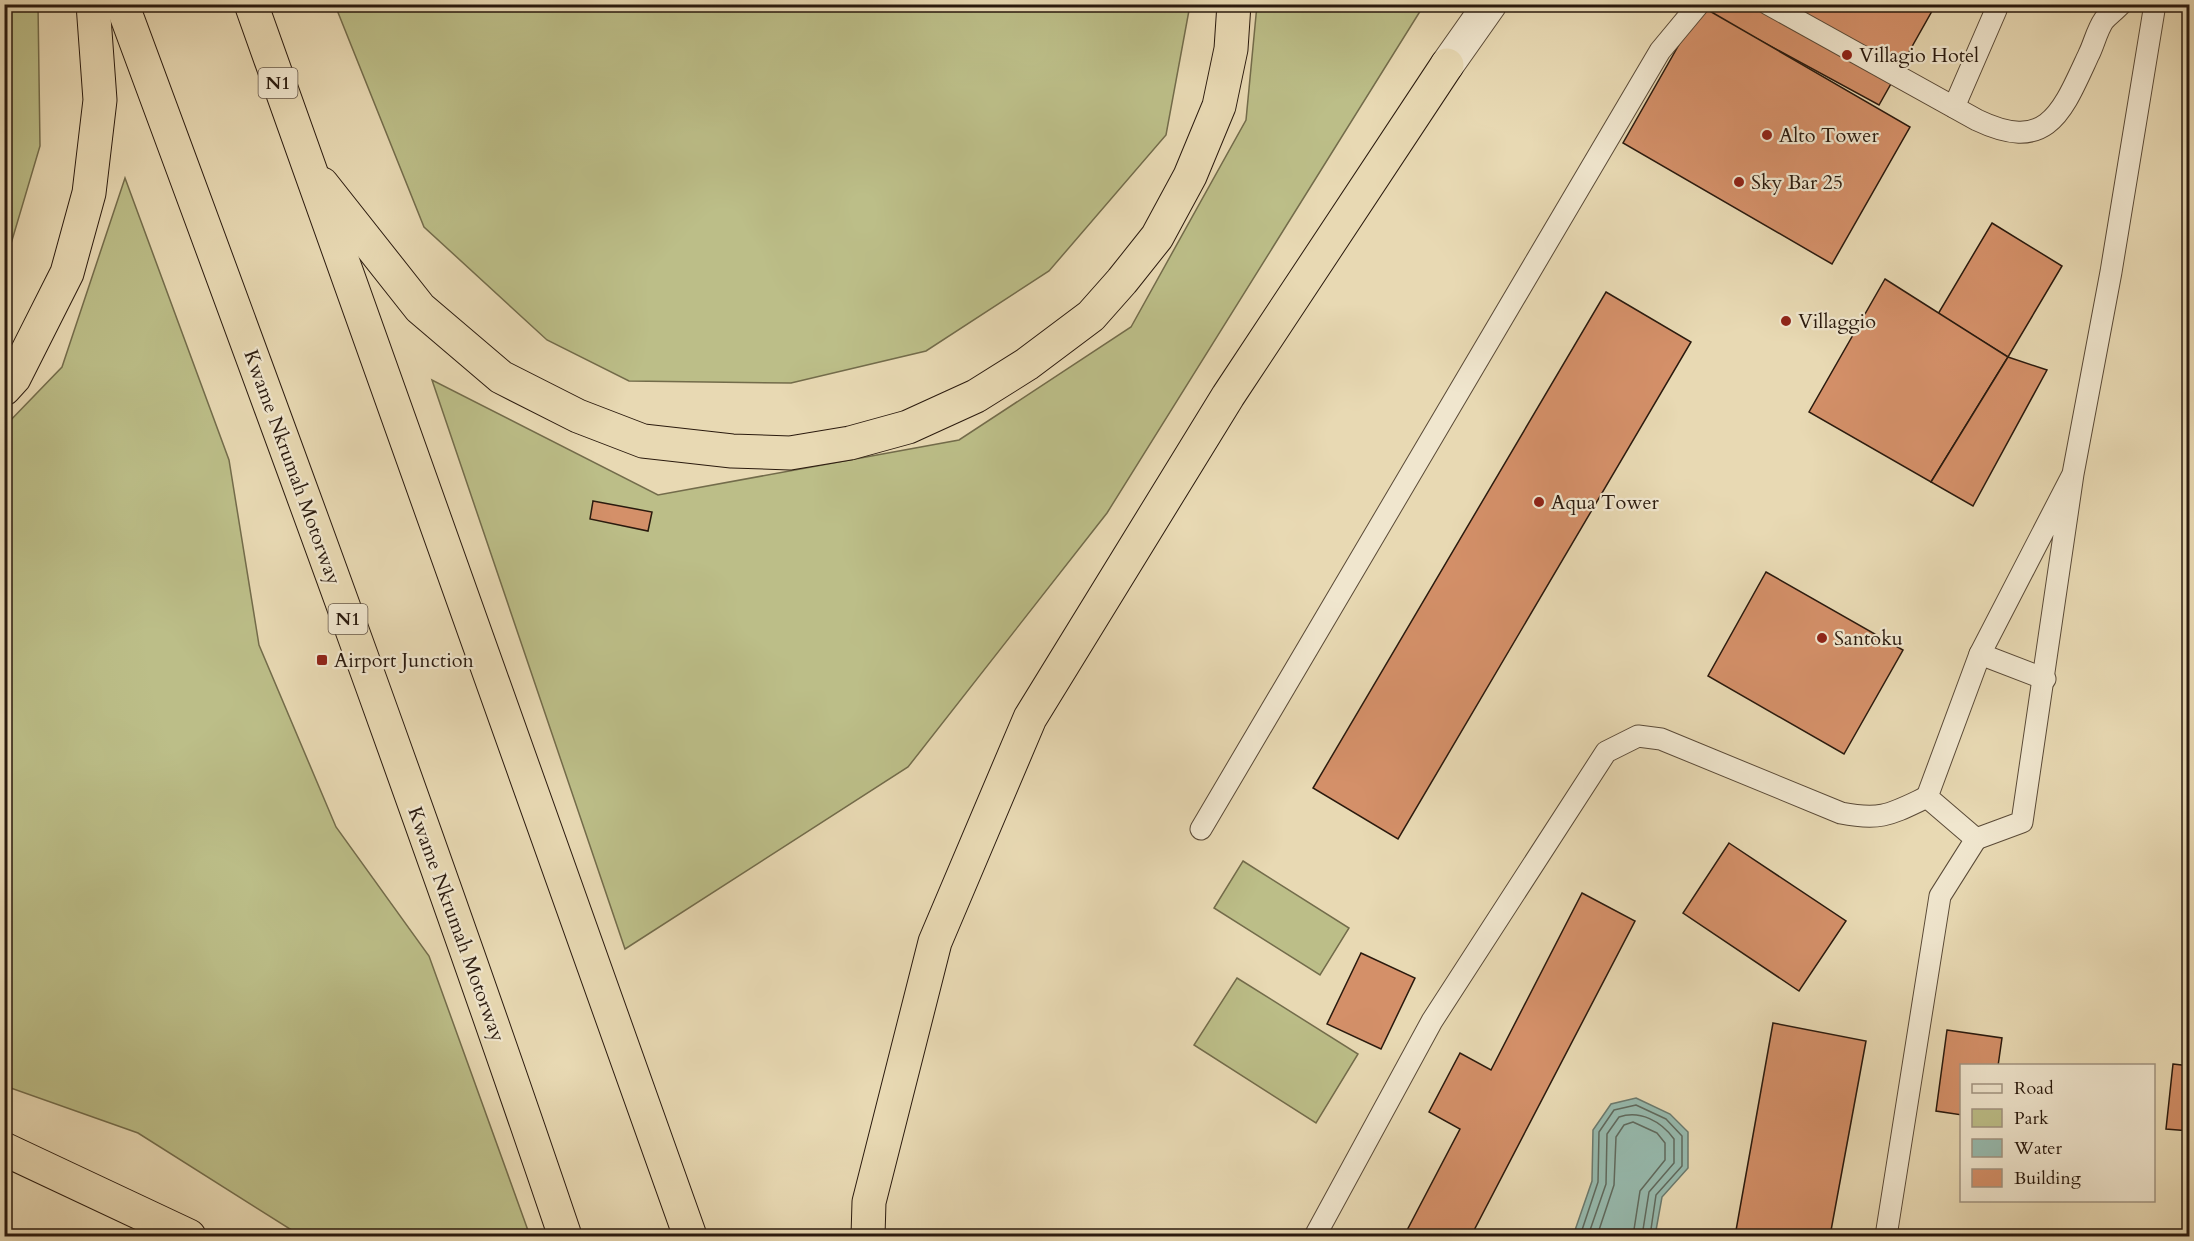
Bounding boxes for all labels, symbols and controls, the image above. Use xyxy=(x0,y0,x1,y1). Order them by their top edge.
place label: Villagio Hotel xyxy=(1859,42,1979,69)
marker: Villagio Hotel xyxy=(1840,48,1854,62)
road number: N1 xyxy=(258,68,298,98)
place label: Alto Tower xyxy=(1779,122,1879,149)
marker: Alto Tower xyxy=(1760,128,1774,142)
place label: Sky Bar 25 xyxy=(1751,169,1843,196)
marker: Sky Bar 25 xyxy=(1732,175,1746,189)
place label: Villaggio xyxy=(1798,308,1876,335)
marker: Villaggio xyxy=(1779,314,1793,328)
street label: Kwame Nkrumah Motorway xyxy=(237,346,348,589)
place label: Aqua Tower xyxy=(1551,489,1660,516)
marker: Aqua Tower xyxy=(1532,495,1546,509)
road number: N1 xyxy=(328,604,368,634)
place label: Santoku xyxy=(1834,625,1903,652)
marker: Santoku xyxy=(1815,631,1829,645)
place label: Airport Junction xyxy=(334,647,475,674)
marker: Airport Junction xyxy=(315,653,329,667)
street label: Kwame Nkrumah Motorway xyxy=(401,803,512,1046)
legend xyxy=(1960,1064,2155,1202)
text: Road xyxy=(2014,1076,2054,1101)
text: Park xyxy=(2014,1106,2049,1131)
text: Water xyxy=(2013,1136,2063,1161)
text: Building xyxy=(2014,1166,2082,1191)

